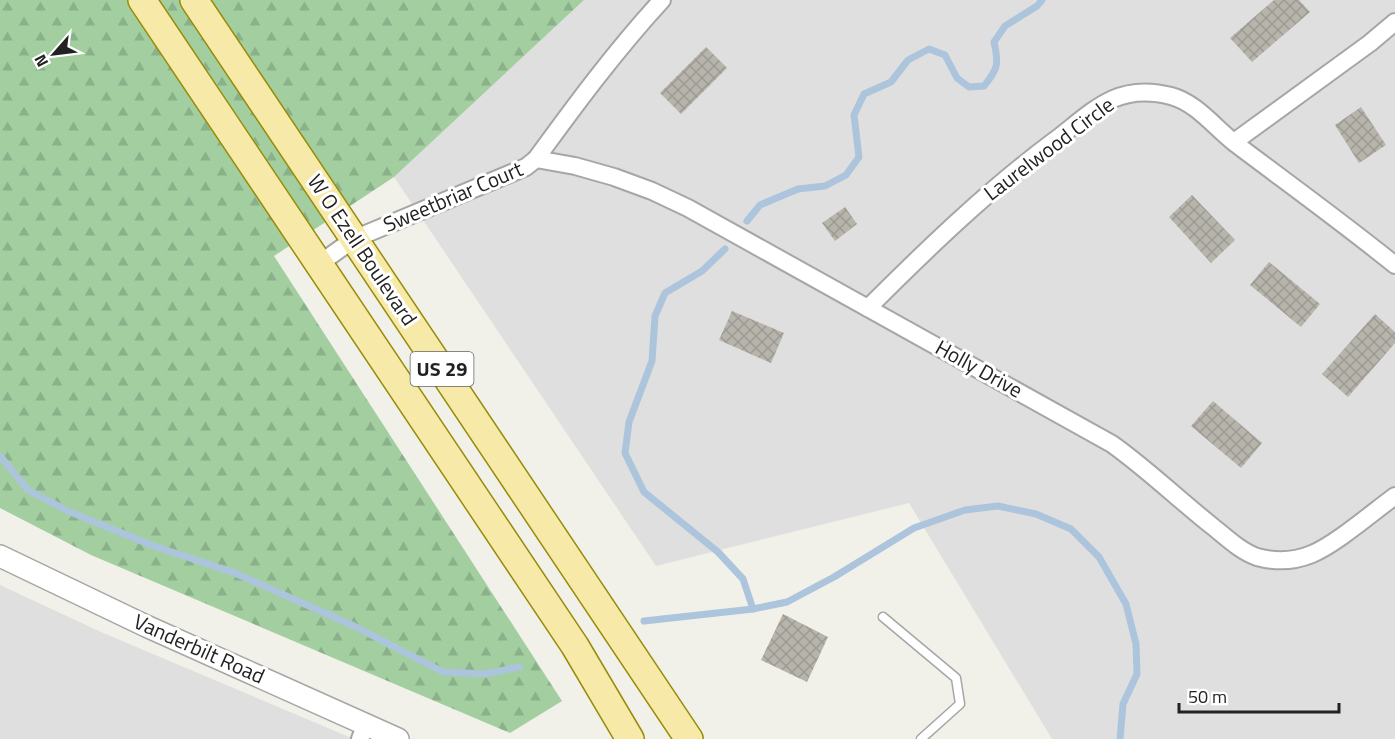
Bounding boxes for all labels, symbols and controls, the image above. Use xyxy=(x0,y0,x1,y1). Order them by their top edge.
north arrow xyxy=(24,24,84,84)
text: N xyxy=(28,51,54,72)
street label: Laurelwood Circle xyxy=(977,89,1120,208)
street label: Sweetbriar Court xyxy=(378,152,528,240)
street label: W O Ezell Boulevard xyxy=(300,167,426,332)
street label: Holly Drive xyxy=(930,331,1029,405)
road number: US 29 xyxy=(410,352,474,386)
street label: Vanderbilt Road xyxy=(129,605,270,691)
scale bar xyxy=(1179,676,1340,714)
text: 50 m xyxy=(1188,683,1227,710)

